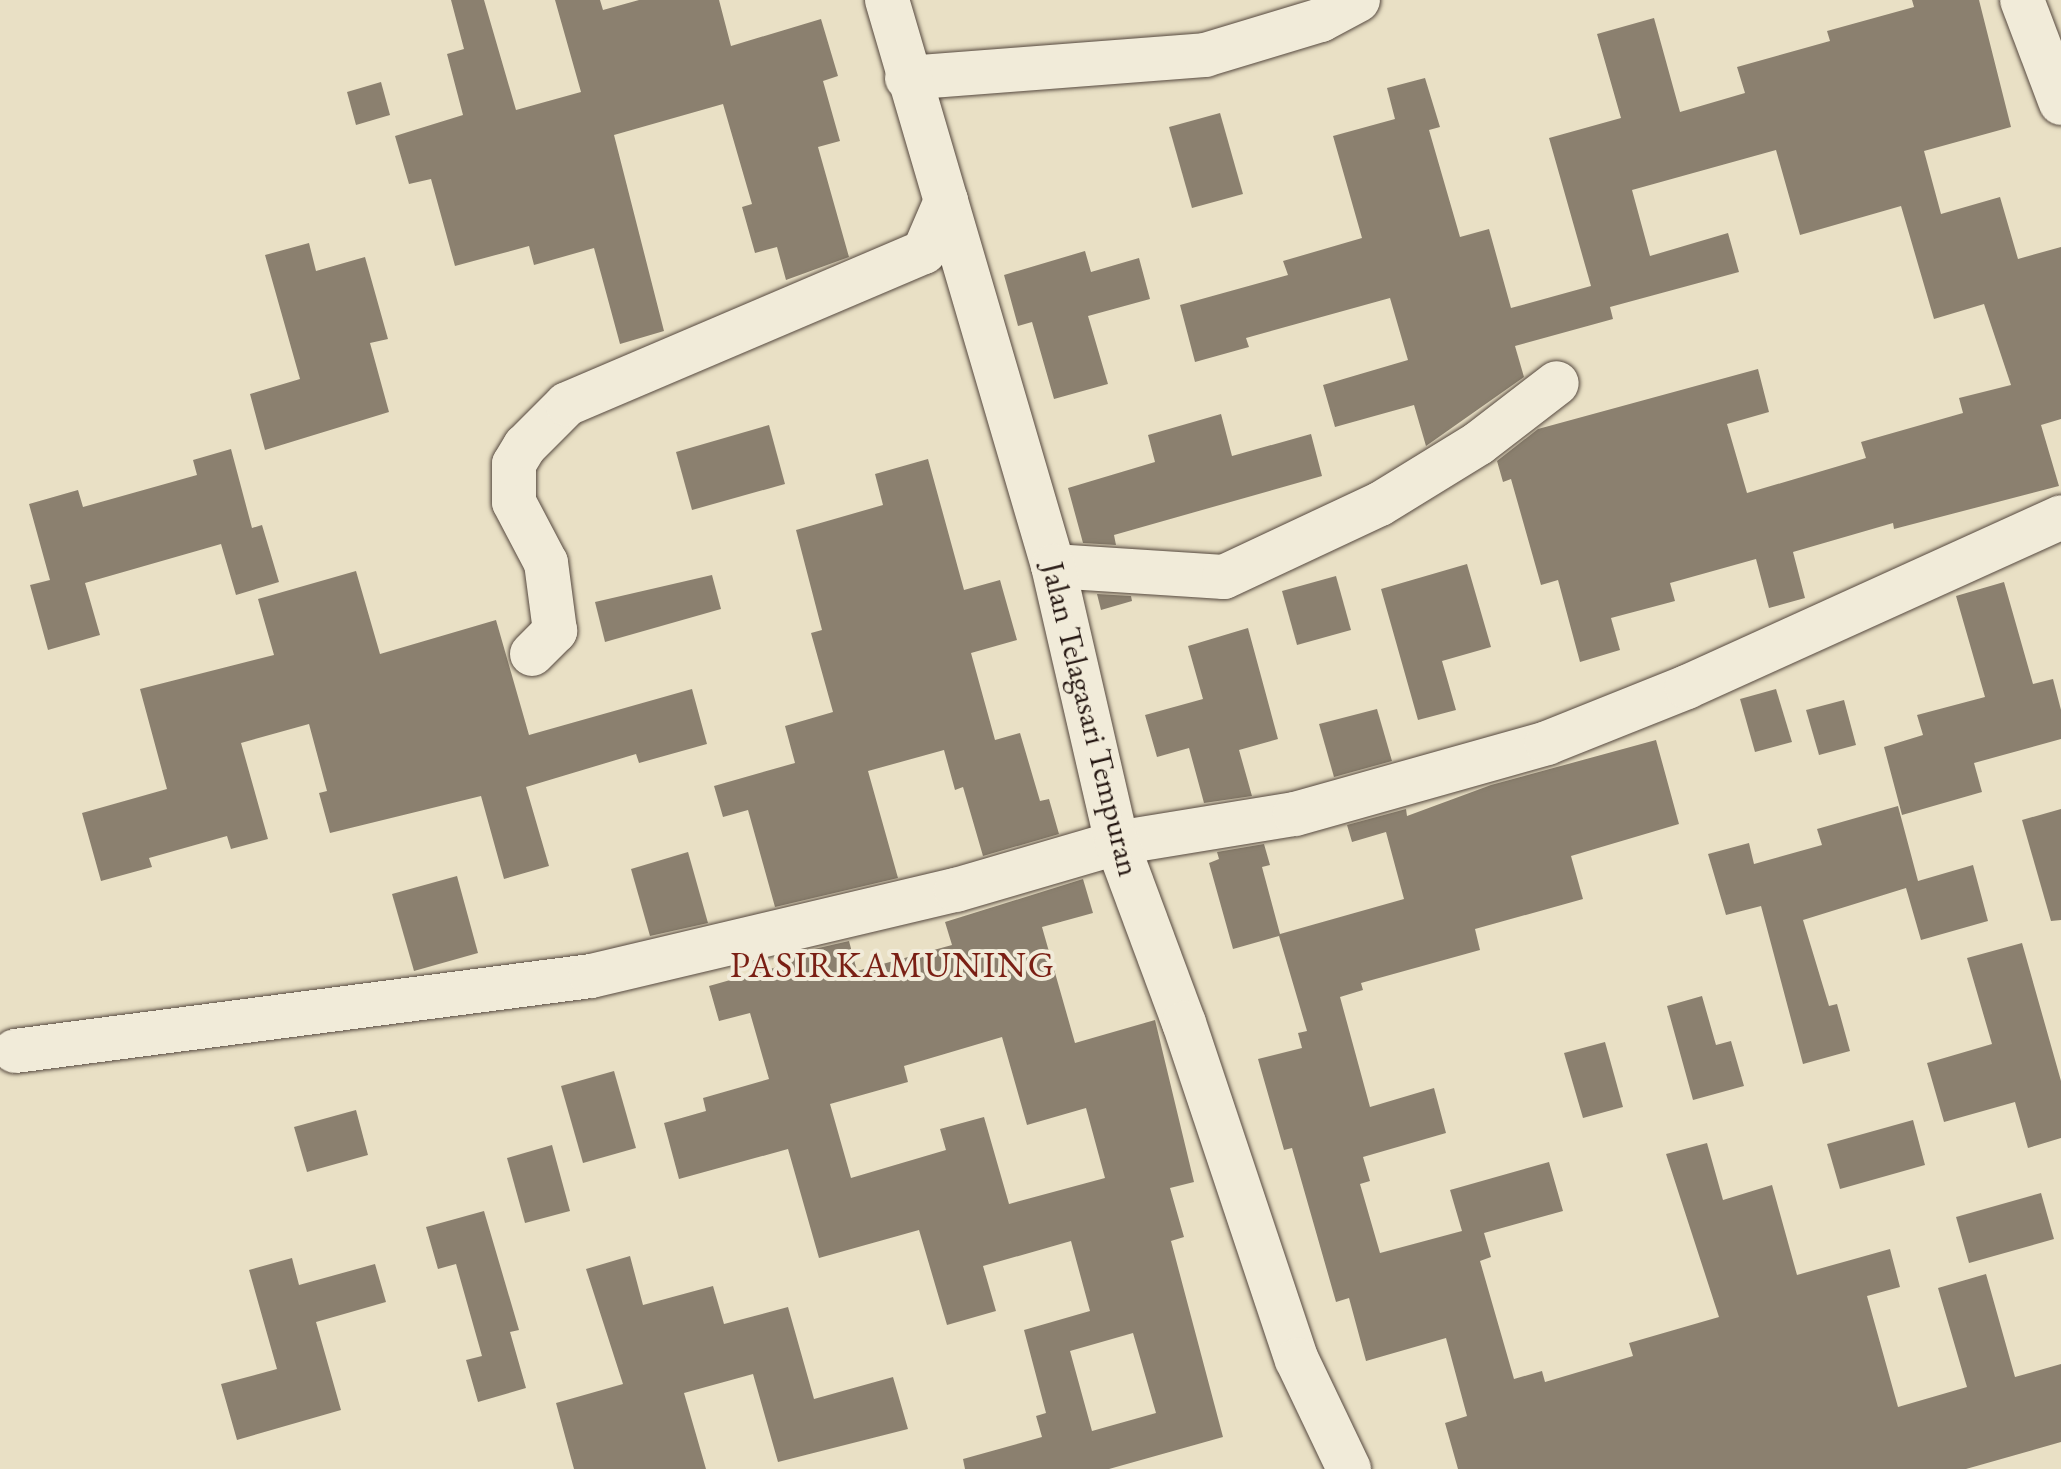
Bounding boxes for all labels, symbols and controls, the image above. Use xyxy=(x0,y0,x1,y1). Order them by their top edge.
street label: Jalan Telagasari Tempuran xyxy=(1033,558,1149,880)
district label: PASIRKAMUNING xyxy=(730,943,1056,987)

